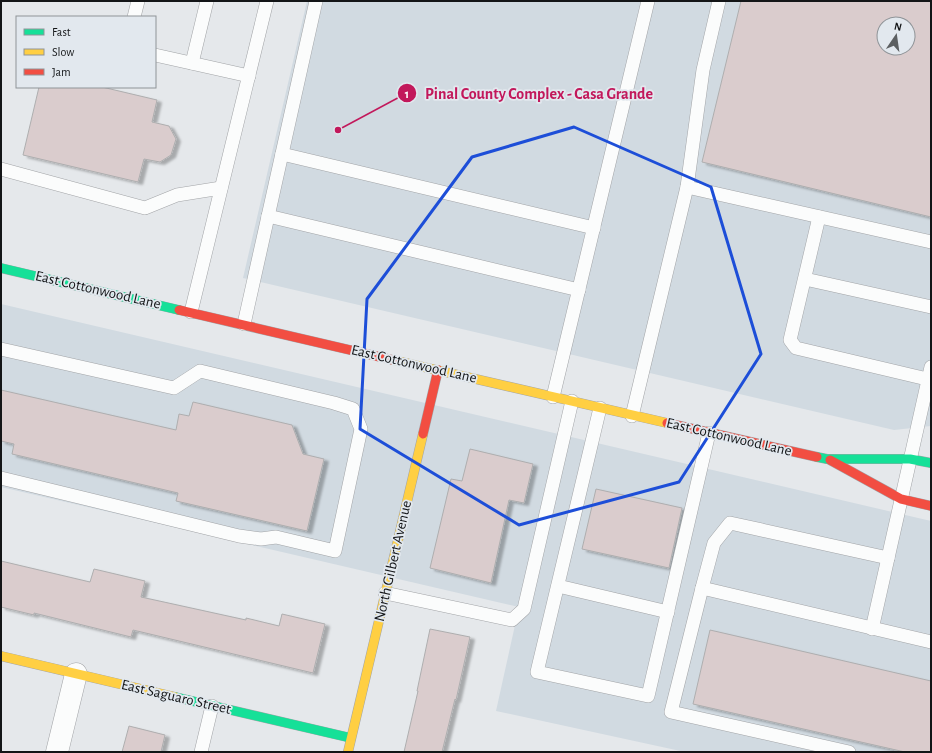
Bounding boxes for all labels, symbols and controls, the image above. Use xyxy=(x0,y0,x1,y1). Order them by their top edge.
legend xyxy=(16,16,156,88)
north arrow xyxy=(876,16,916,56)
text: N xyxy=(893,21,903,33)
text: Fast xyxy=(52,26,71,38)
text: Slow xyxy=(52,46,74,58)
text: Jam xyxy=(52,66,71,78)
callout: Pinal County Complex - Casa Grande xyxy=(397,79,661,107)
text: Pinal County Complex - Casa Grande xyxy=(425,86,654,103)
text: 1 xyxy=(405,88,409,100)
street label: East Cottonwood Lane xyxy=(34,268,162,312)
street label: East Cottonwood Lane xyxy=(350,342,478,386)
street label: East Cottonwood Lane xyxy=(665,415,793,459)
street label: North Gilbert Avenue xyxy=(372,499,414,623)
street label: East Saguaro Street xyxy=(120,677,233,717)

